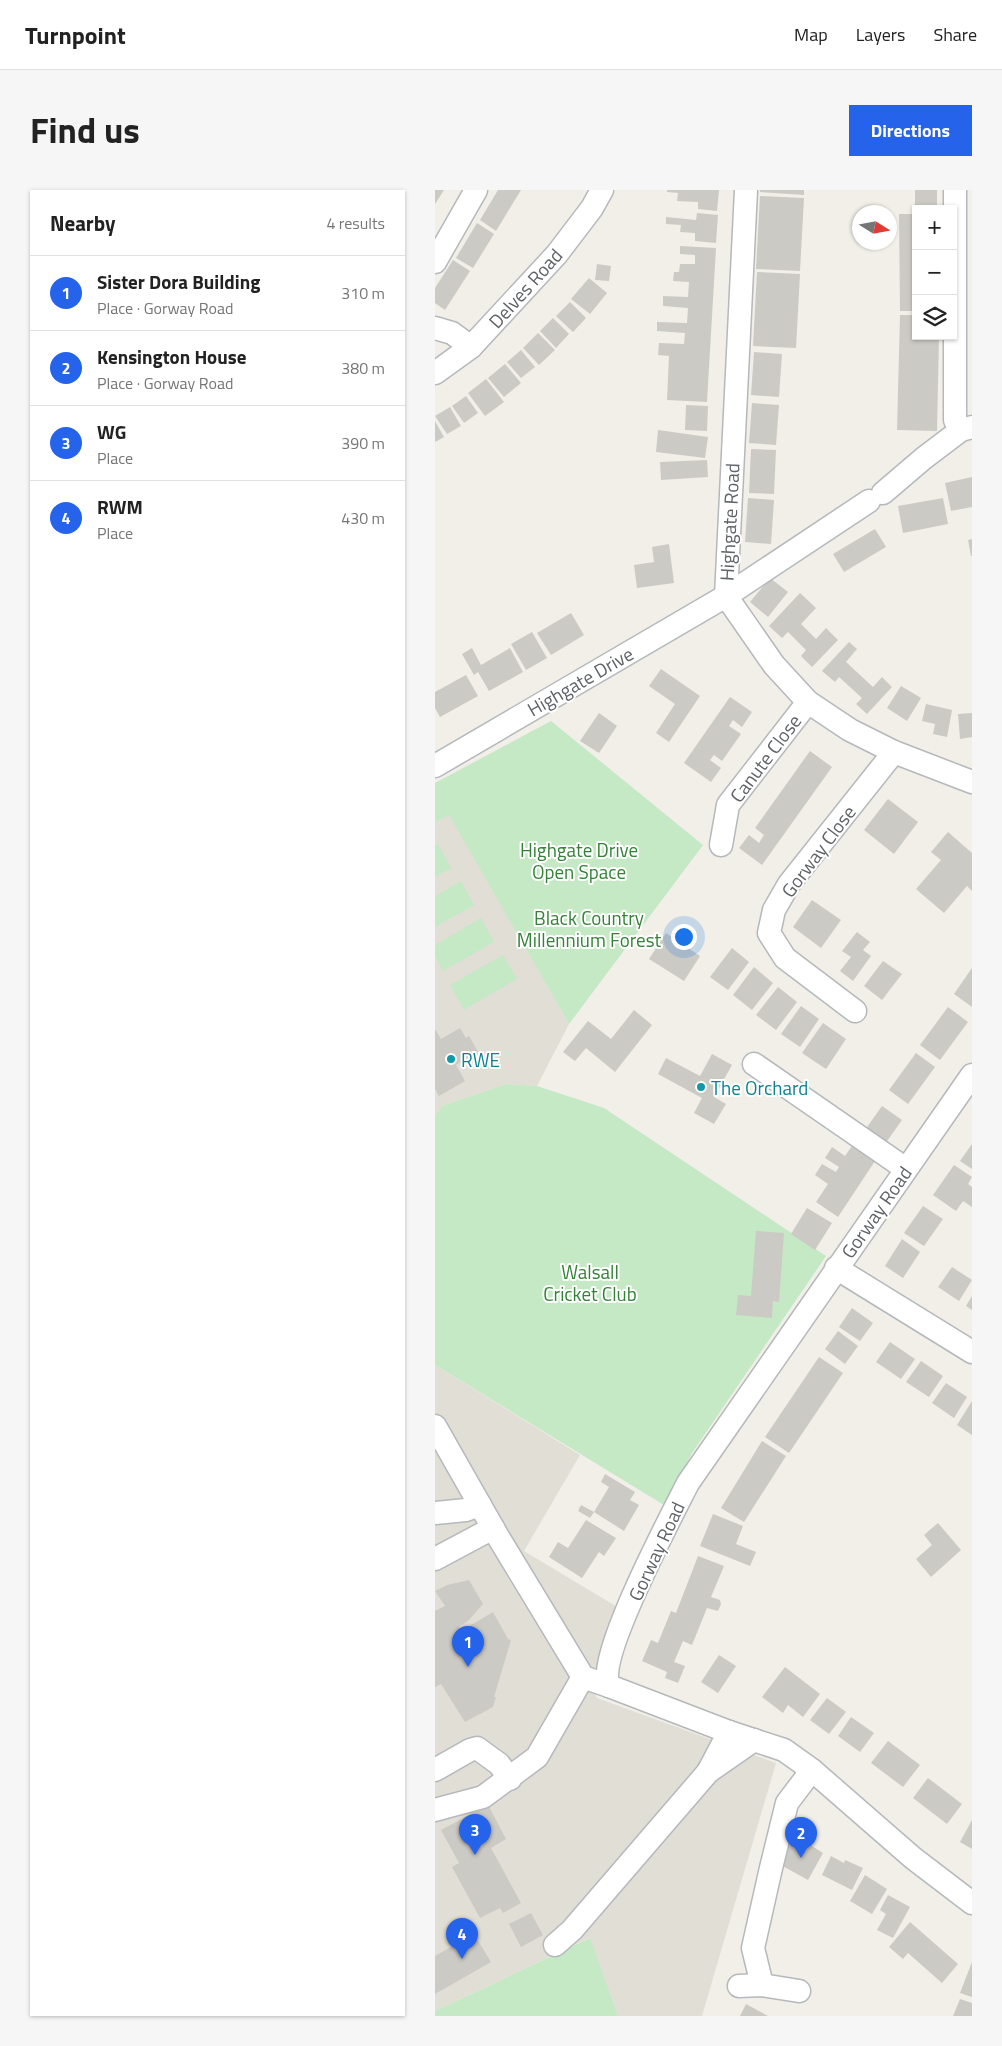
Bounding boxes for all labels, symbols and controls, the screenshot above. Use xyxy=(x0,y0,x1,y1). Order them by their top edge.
text: Turnpoint xyxy=(25,17,126,53)
text: Map xyxy=(794,21,828,48)
text: Layers xyxy=(856,21,905,48)
text: Share xyxy=(933,21,977,48)
text: Find us xyxy=(30,103,140,157)
button: Directions xyxy=(849,105,972,156)
north arrow xyxy=(852,205,897,250)
map controls xyxy=(912,205,957,340)
button: + xyxy=(912,205,957,250)
text: Nearby xyxy=(50,207,115,239)
text: 4 results xyxy=(326,211,385,235)
street label: Delves Road xyxy=(481,242,569,334)
button: − xyxy=(912,250,957,295)
text: Sister Dora Building xyxy=(97,267,260,296)
text: 1 xyxy=(62,281,70,305)
text: 310 m xyxy=(341,281,385,305)
button: layers xyxy=(912,295,957,340)
text: Place · Gorway Road xyxy=(97,296,233,320)
text: Kensington House xyxy=(97,342,246,371)
text: 2 xyxy=(62,356,70,380)
text: 380 m xyxy=(341,356,385,380)
text: Place · Gorway Road xyxy=(97,371,233,395)
text: WG xyxy=(97,417,126,446)
text: 3 xyxy=(62,431,70,455)
text: 390 m xyxy=(341,431,385,455)
text: Place xyxy=(97,446,133,470)
street label: Highgate Road xyxy=(711,462,747,582)
text: RWM xyxy=(97,492,143,521)
text: 4 xyxy=(62,506,70,530)
text: 430 m xyxy=(341,506,385,530)
text: Place xyxy=(97,521,133,545)
street label: Highgate Drive xyxy=(522,639,638,723)
street label: Canute Close xyxy=(722,708,808,808)
street label: Gorway Close xyxy=(774,799,862,903)
park label: Highgate Drive Open Space xyxy=(520,835,638,886)
park label: Black Country Millennium Forest xyxy=(517,903,662,954)
your location xyxy=(671,924,697,950)
place label: RWE xyxy=(461,1045,500,1074)
marker: RWE xyxy=(445,1053,457,1065)
place label: The Orchard xyxy=(711,1073,808,1102)
marker: The Orchard xyxy=(695,1081,707,1093)
street label: Gorway Road xyxy=(834,1160,918,1264)
park label: Walsall Cricket Club xyxy=(543,1257,637,1308)
street label: Gorway Road xyxy=(620,1497,692,1605)
pin: 1 xyxy=(452,1626,484,1667)
pin: 3 xyxy=(459,1814,491,1855)
pin: 2 xyxy=(785,1817,817,1858)
pin: 4 xyxy=(446,1918,478,1959)

